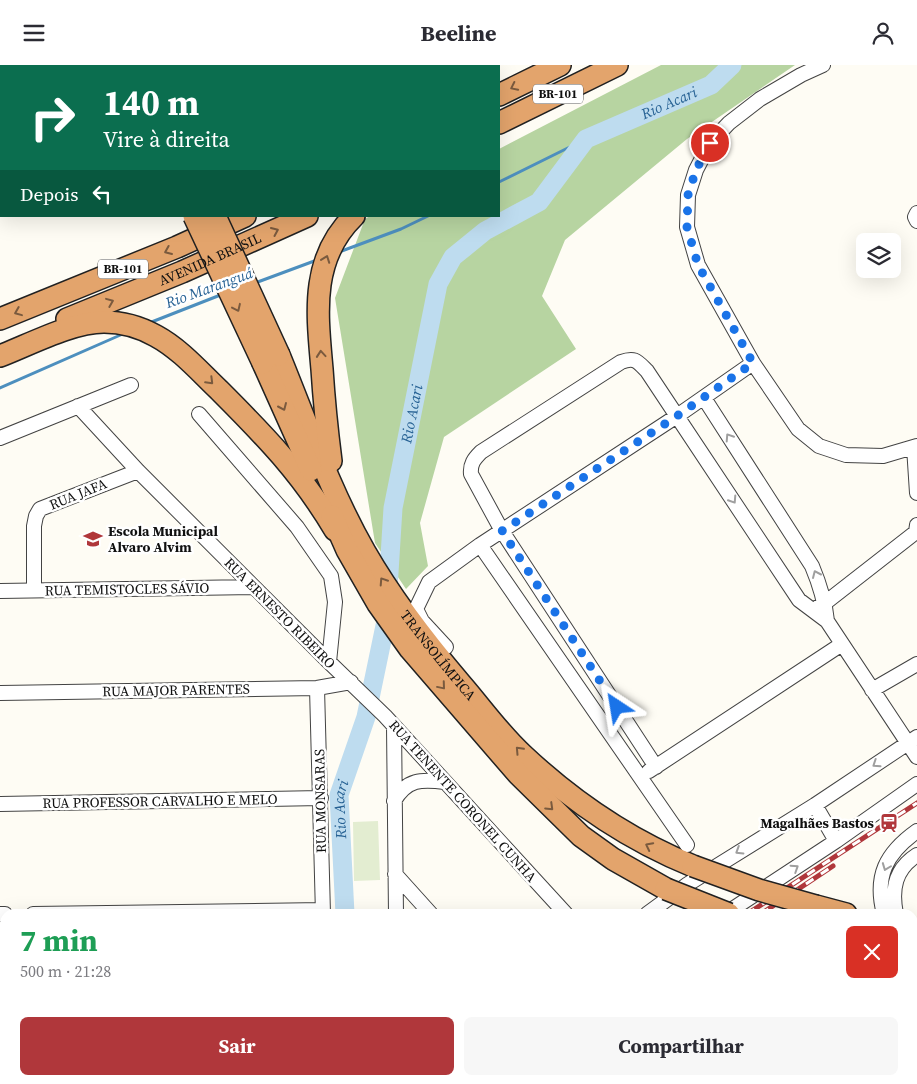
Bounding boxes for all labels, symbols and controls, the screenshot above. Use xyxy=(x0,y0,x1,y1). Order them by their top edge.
text: Beeline xyxy=(420,18,497,48)
icon: menu xyxy=(20,19,48,47)
icon: person xyxy=(869,19,897,47)
text: 140 m xyxy=(103,79,199,127)
one-way arrow xyxy=(510,81,519,92)
water label: Rio Acari xyxy=(637,81,701,124)
icon: right xyxy=(20,85,85,150)
road number: BR-101 xyxy=(533,85,583,103)
pin xyxy=(689,122,731,164)
text: Vire à direita xyxy=(103,124,230,154)
icon: arrive xyxy=(696,129,724,157)
icon: left xyxy=(88,180,116,208)
text: Depois xyxy=(20,181,78,207)
one-way arrow xyxy=(270,226,279,237)
street label: AVENIDA BRASIL xyxy=(156,228,264,290)
map controls xyxy=(856,233,901,278)
button: layers xyxy=(856,233,901,278)
one-way arrow xyxy=(164,244,173,255)
one-way arrow xyxy=(320,256,330,264)
road number: BR-101 xyxy=(98,259,148,278)
water label: Rio Maranguá xyxy=(161,262,256,313)
one-way arrow xyxy=(105,298,114,308)
one-way arrow xyxy=(231,303,242,312)
one-way arrow xyxy=(14,306,23,316)
one-way arrow xyxy=(315,350,326,358)
one-way arrow xyxy=(204,375,213,384)
water label: Rio Acari xyxy=(395,382,428,446)
one-way arrow xyxy=(277,402,287,411)
one-way arrow xyxy=(726,433,735,442)
street label: RUA JAFA xyxy=(46,473,110,515)
one-way arrow xyxy=(726,495,736,504)
place label: Escola Municipal Alvaro Alvim xyxy=(108,521,219,557)
school or university icon: Escola Municipal Alvaro Alvim xyxy=(82,528,104,550)
street label: RUA ERNESTO RIBEIRO xyxy=(220,553,340,673)
one-way arrow xyxy=(811,570,822,579)
one-way arrow xyxy=(380,577,390,586)
street label: RUA TEMISTOCLES SÁVIO xyxy=(45,578,210,600)
street label: TRANSOLÍMPICA xyxy=(396,606,481,705)
street label: RUA MAJOR PARENTES xyxy=(102,679,250,701)
one-way arrow xyxy=(436,680,444,689)
position arrow xyxy=(590,680,642,732)
street label: RUA TENENTE CORONEL CUNHA xyxy=(385,715,542,887)
one-way arrow xyxy=(516,746,525,755)
street label: RUA MONSARAS xyxy=(309,749,331,853)
one-way arrow xyxy=(873,758,882,768)
water label: Rio Acari xyxy=(328,776,354,840)
street label: RUA PROFESSOR CARVALHO E MELO xyxy=(42,789,278,813)
one-way arrow xyxy=(544,801,553,810)
station icon: Magalhães Bastos xyxy=(878,812,900,834)
place label: Magalhães Bastos xyxy=(760,813,875,833)
one-way arrow xyxy=(645,842,654,852)
one-way arrow xyxy=(736,845,745,855)
one-way arrow xyxy=(881,862,891,870)
one-way arrow xyxy=(789,864,798,874)
text: 7 min xyxy=(20,920,98,961)
button: close xyxy=(846,926,898,978)
text: 500 m · 21:28 xyxy=(20,960,111,982)
button: Sair xyxy=(20,1017,454,1075)
button: Compartilhar xyxy=(464,1017,898,1075)

